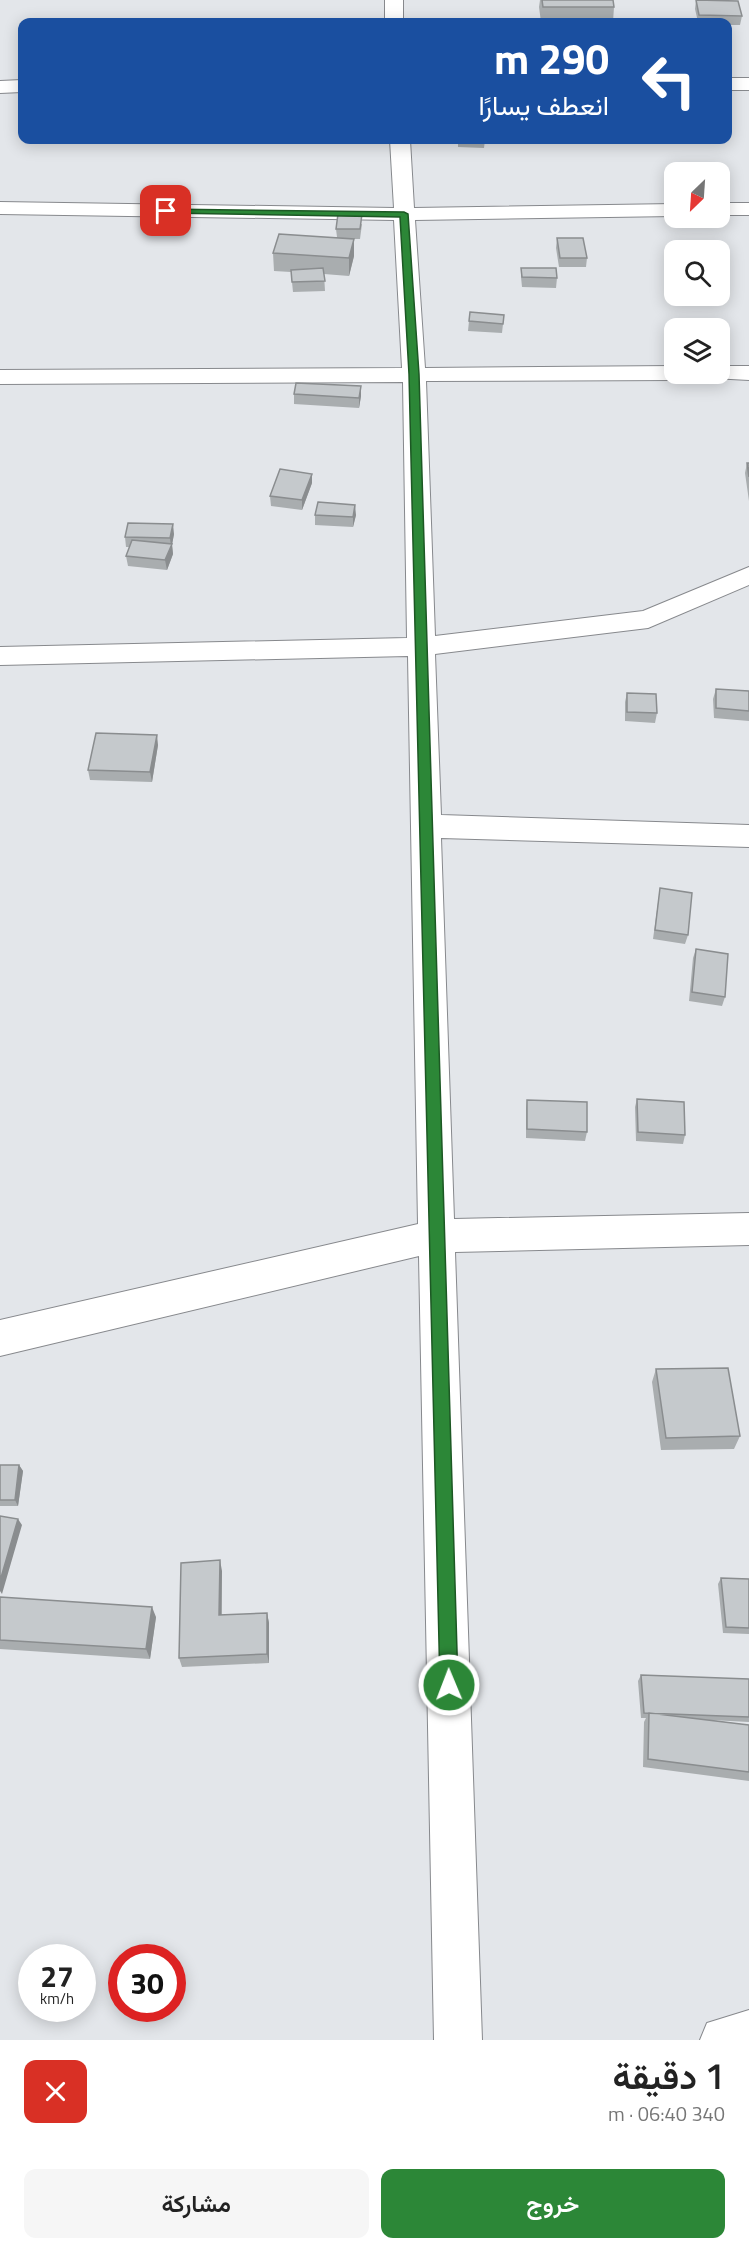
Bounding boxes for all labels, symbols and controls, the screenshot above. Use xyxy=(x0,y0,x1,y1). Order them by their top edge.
text: 290 m xyxy=(494,26,609,90)
icon: left xyxy=(630,42,708,120)
text: انعطف يسارًا xyxy=(478,84,609,125)
north arrow xyxy=(664,162,730,228)
map controls xyxy=(664,162,730,384)
pin xyxy=(140,185,191,236)
icon: arrive xyxy=(149,194,182,227)
button: search xyxy=(664,240,730,306)
button: layers xyxy=(664,318,730,384)
position arrow xyxy=(417,1653,481,1717)
speed limit sign: 30 xyxy=(108,1944,186,2022)
text: 27 xyxy=(40,1953,74,1999)
text: km/h xyxy=(40,1987,74,2010)
text: 1 دقيقة xyxy=(612,2048,725,2103)
button: close xyxy=(24,2060,87,2123)
text: 340 m · 06:40 xyxy=(608,2098,725,2129)
button: مشاركة xyxy=(24,2169,369,2238)
button: خروج xyxy=(381,2169,725,2238)

